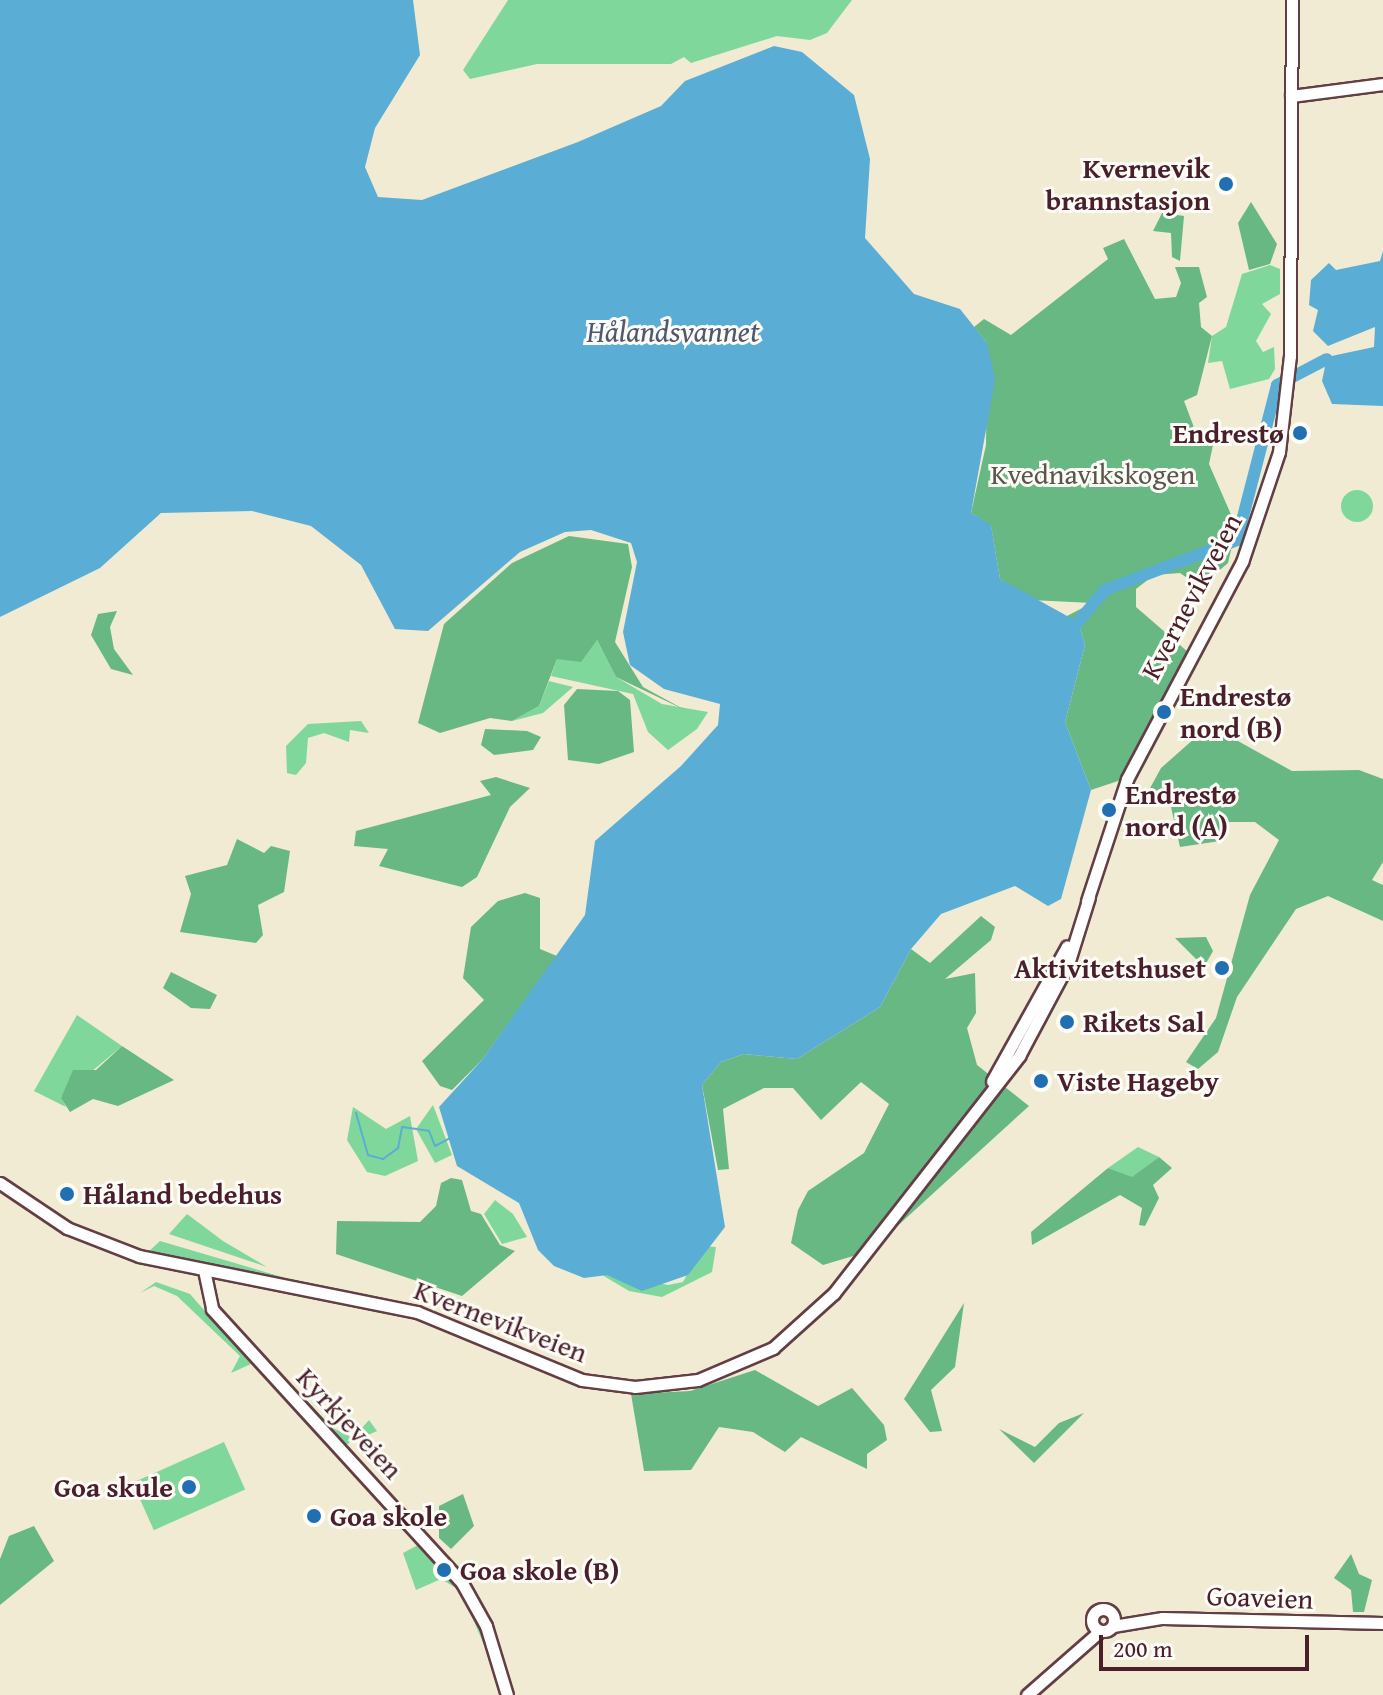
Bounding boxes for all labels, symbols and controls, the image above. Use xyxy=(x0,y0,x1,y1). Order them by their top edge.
place label: Kvernevik brannstasjon xyxy=(1046,151,1210,217)
marker: Kvernevik brannstasjon xyxy=(1217,175,1235,193)
water label: Hålandsvannet xyxy=(587,313,759,349)
place label: Endrestø xyxy=(1173,416,1284,450)
marker: Endrestø xyxy=(1291,424,1309,442)
park label: Kvednavikskogen xyxy=(991,457,1195,491)
street label: Kvernevikveien xyxy=(1133,508,1249,684)
place label: Endrestø nord (B) xyxy=(1180,679,1291,745)
marker: Endrestø nord (B) xyxy=(1155,703,1173,721)
place label: Endrestø nord (A) xyxy=(1125,777,1236,843)
marker: Endrestø nord (A) xyxy=(1100,801,1118,819)
place label: Aktivitetshuset xyxy=(1014,951,1206,985)
marker: Aktivitetshuset xyxy=(1213,959,1231,977)
place label: Rikets Sal xyxy=(1083,1005,1205,1039)
marker: Rikets Sal xyxy=(1058,1013,1076,1031)
place label: Viste Hageby xyxy=(1057,1064,1219,1098)
marker: Viste Hageby xyxy=(1032,1072,1050,1090)
place label: Håland bedehus xyxy=(83,1177,282,1211)
marker: Håland bedehus xyxy=(58,1185,76,1203)
street label: Kvernevikveien xyxy=(410,1273,592,1369)
street label: Kyrkjeveien xyxy=(290,1360,410,1486)
place label: Goa skule xyxy=(54,1470,173,1504)
marker: Goa skule xyxy=(180,1478,198,1496)
place label: Goa skole xyxy=(330,1499,447,1533)
marker: Goa skole xyxy=(305,1507,323,1525)
place label: Goa skole (B) xyxy=(460,1553,619,1587)
marker: Goa skole (B) xyxy=(435,1561,453,1579)
street label: Goaveien xyxy=(1206,1578,1314,1616)
scale bar xyxy=(1103,1619,1313,1669)
text: 200 m xyxy=(1113,1631,1173,1666)

